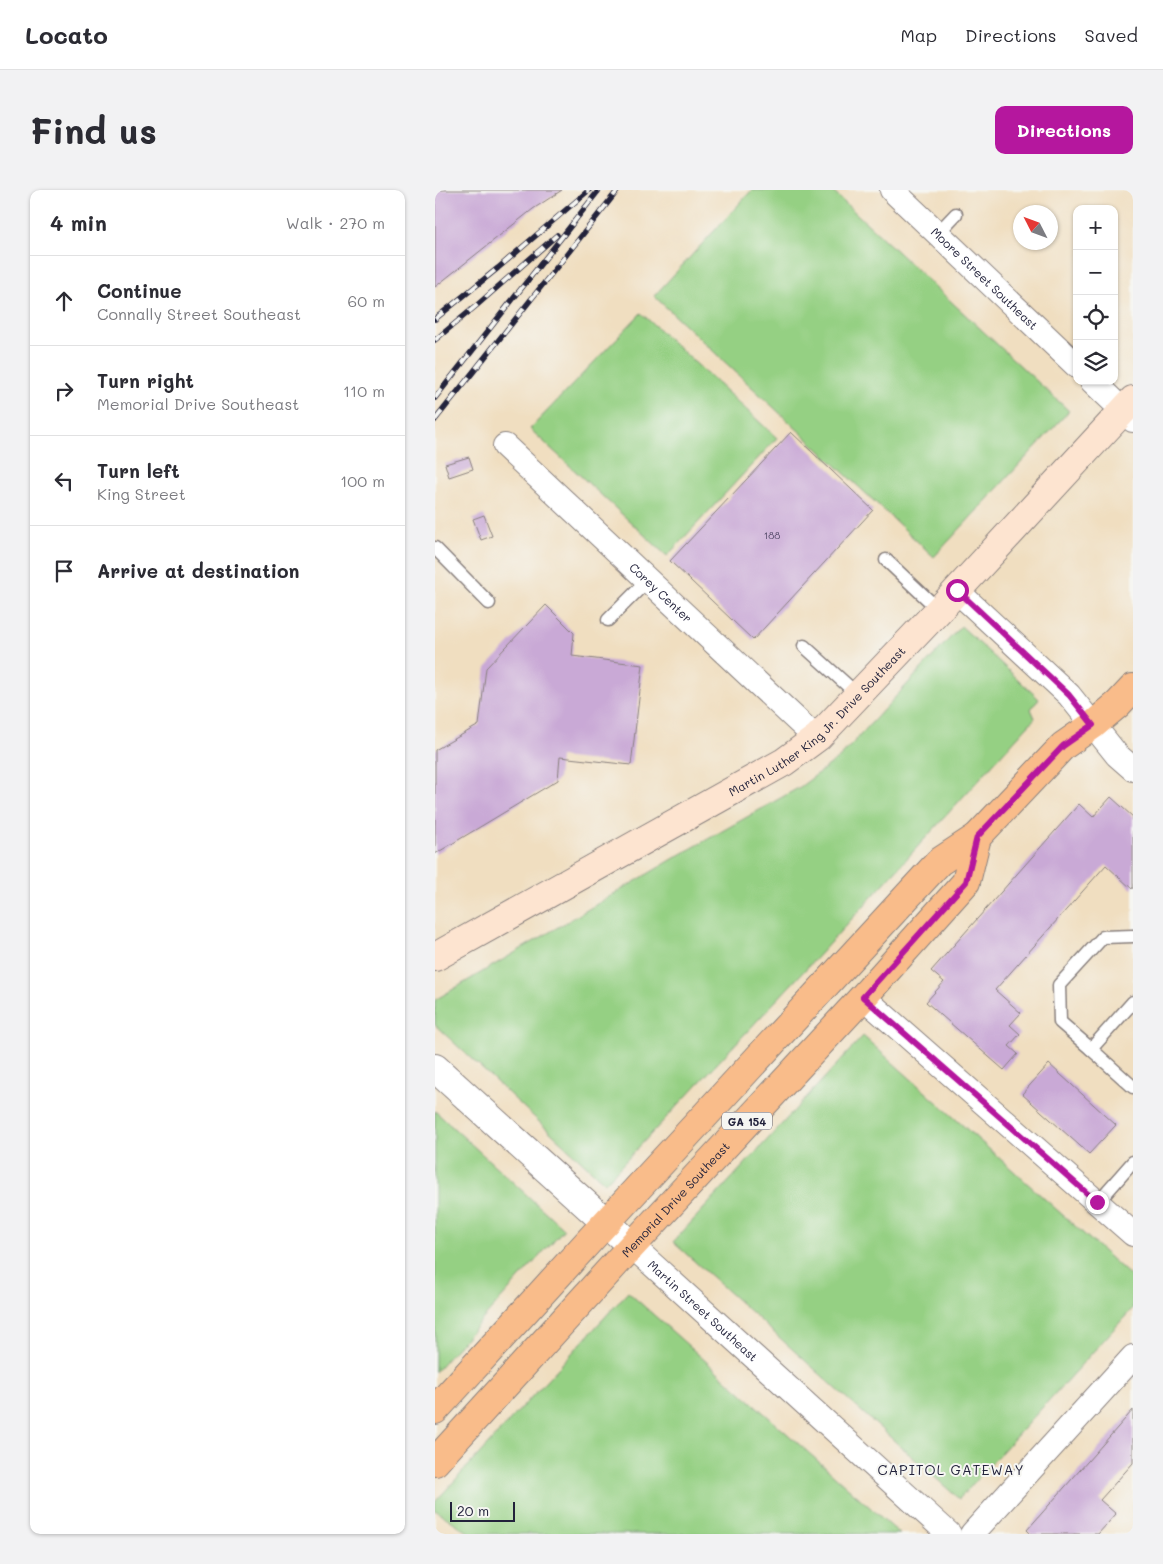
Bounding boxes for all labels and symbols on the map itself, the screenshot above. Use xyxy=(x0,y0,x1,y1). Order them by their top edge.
north arrow xyxy=(1013,205,1058,250)
street label: Moore Street Southeast xyxy=(928,224,1042,333)
house number: 188 xyxy=(764,528,780,542)
street label: Corey Center xyxy=(626,559,696,626)
route start xyxy=(946,579,969,602)
street label: Martin Luther King Jr. Drive Southeast xyxy=(726,643,908,799)
road number: GA 154 xyxy=(722,1112,772,1129)
street label: Memorial Drive Southeast xyxy=(618,1138,733,1260)
route end xyxy=(1086,1191,1109,1214)
street label: Martin Street Southeast xyxy=(645,1256,761,1365)
district label: CAPITOL GATEWAY xyxy=(877,1460,1025,1479)
scale bar xyxy=(450,1499,515,1522)

